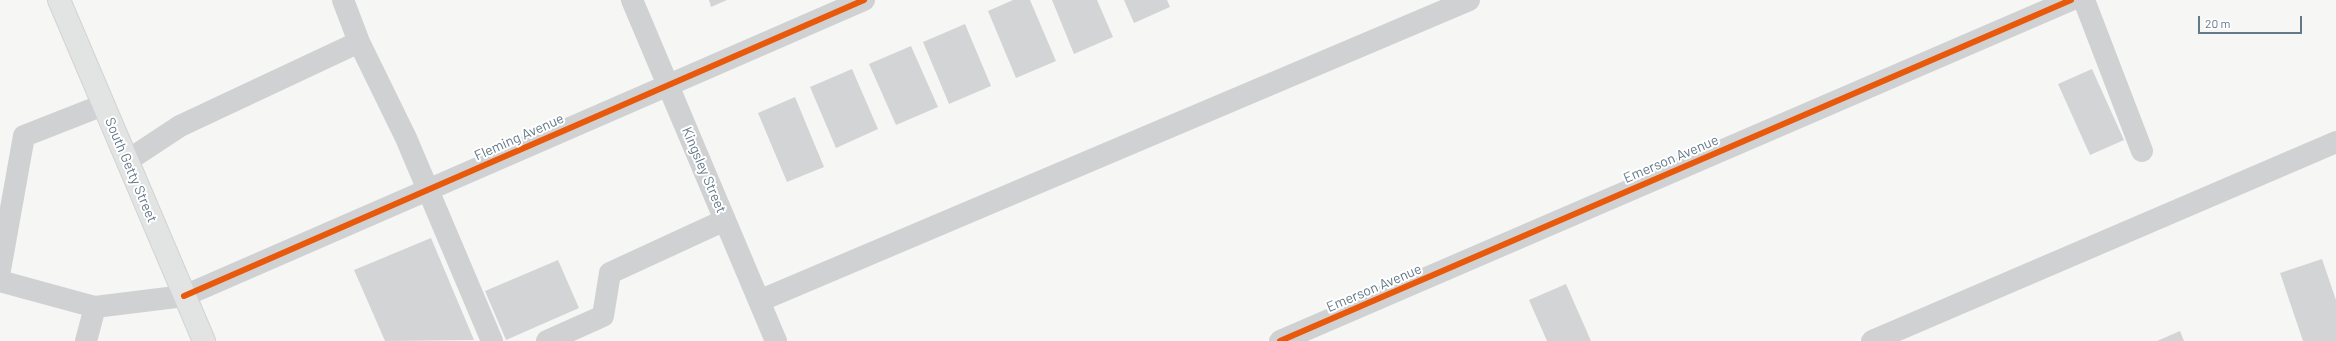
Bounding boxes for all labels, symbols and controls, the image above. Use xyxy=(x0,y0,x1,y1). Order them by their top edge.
scale bar xyxy=(2200,8,2304,34)
text: 20 m xyxy=(2205,16,2231,30)
street label: Fleming Avenue xyxy=(472,110,566,164)
street label: South Getty Street xyxy=(101,115,161,225)
street label: Kingsley Street xyxy=(678,124,730,216)
street label: Emerson Avenue xyxy=(1621,131,1721,187)
street label: Emerson Avenue xyxy=(1324,260,1424,316)

